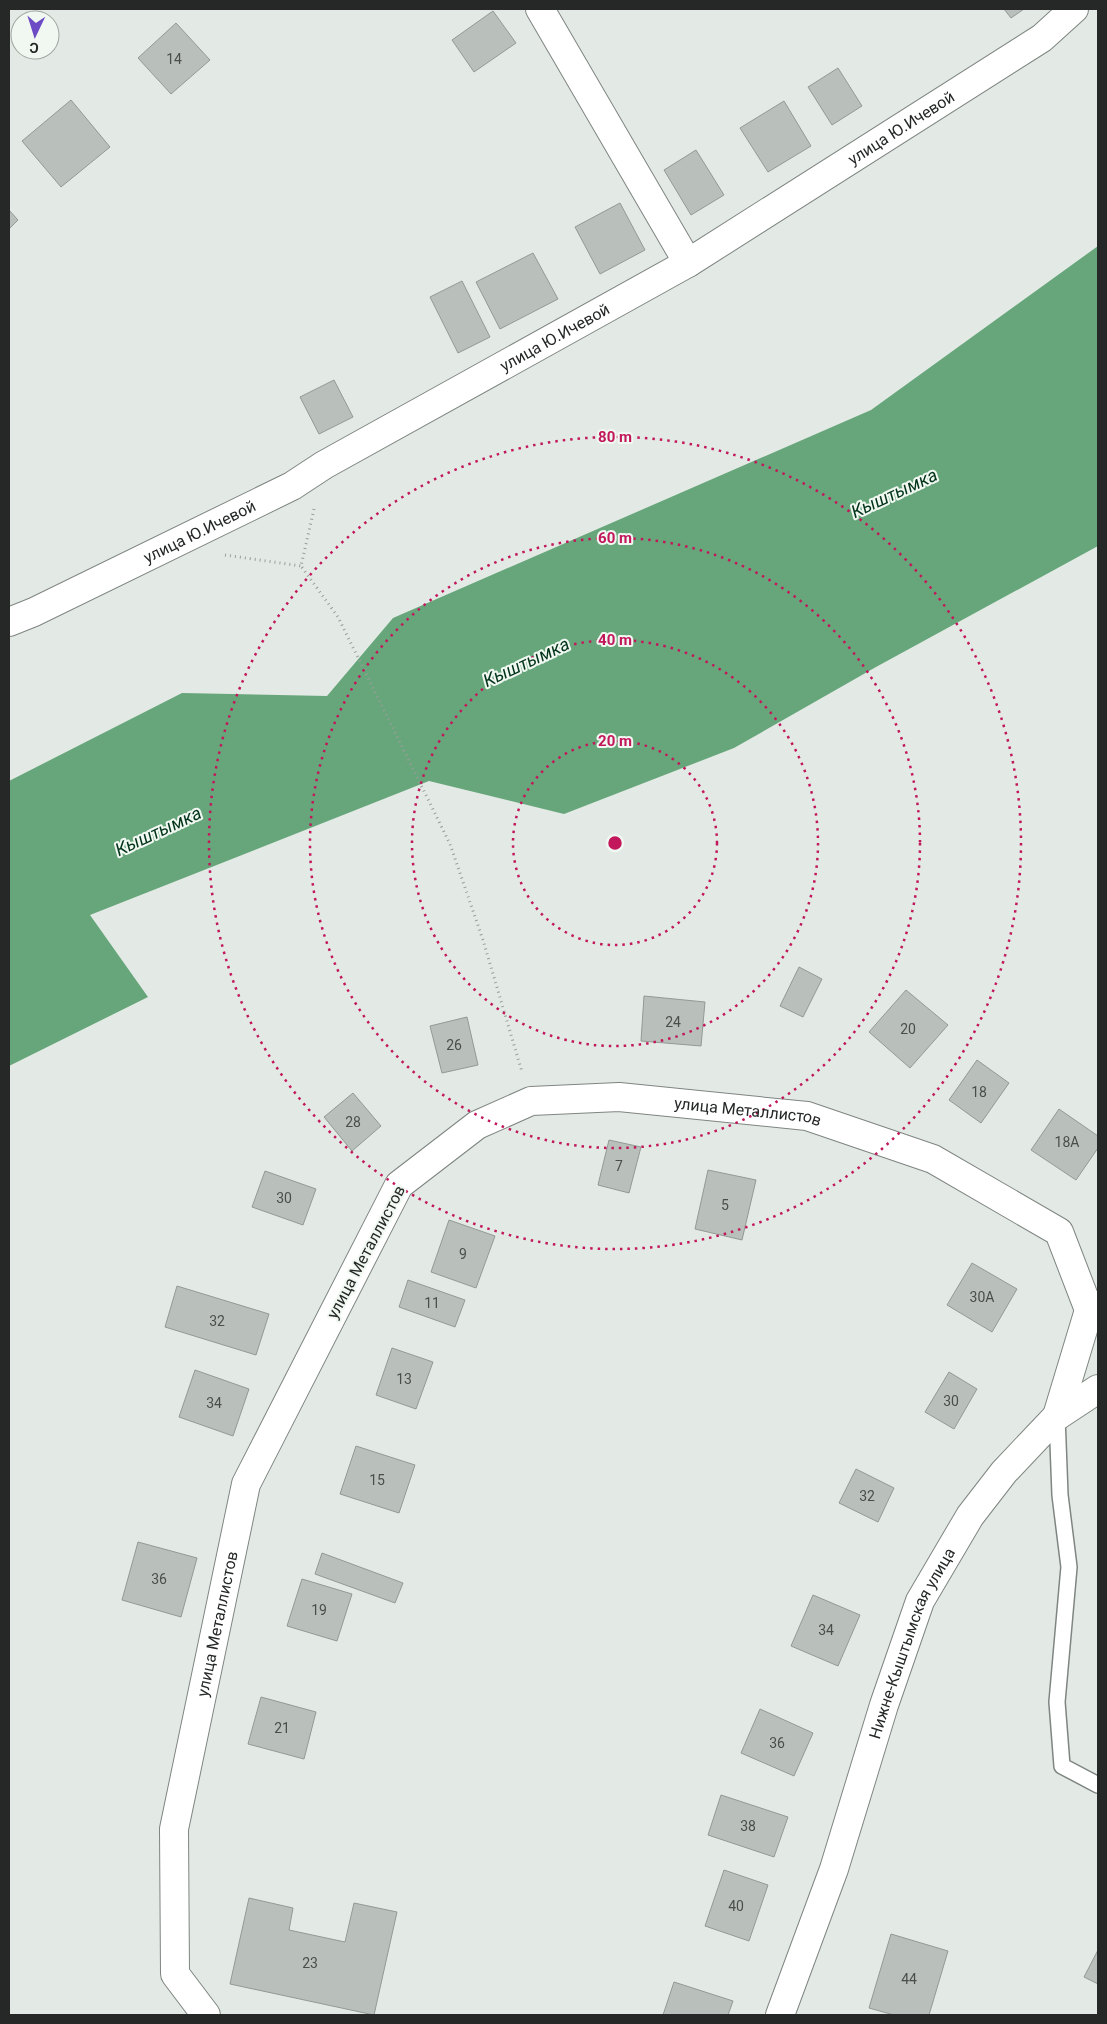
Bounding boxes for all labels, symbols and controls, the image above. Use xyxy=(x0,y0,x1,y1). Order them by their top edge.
north arrow xyxy=(10,10,60,60)
text: С xyxy=(29,40,39,56)
house number: 14 xyxy=(166,51,182,67)
street label: улица Ю.Ичевой xyxy=(844,87,958,168)
street label: улица Ю.Ичевой xyxy=(496,299,613,375)
text: 80 m xyxy=(598,428,632,446)
water label: Кыштымка xyxy=(847,464,941,522)
street label: улица Ю.Ичевой xyxy=(140,496,259,567)
text: 60 m xyxy=(598,529,632,547)
text: 40 m xyxy=(598,631,632,649)
water label: Кыштымка xyxy=(479,633,573,691)
text: 20 m xyxy=(598,732,632,750)
water label: Кыштымка xyxy=(111,802,205,860)
centre of rings xyxy=(606,834,624,852)
house number: 24 xyxy=(665,1014,681,1030)
house number: 20 xyxy=(900,1021,916,1037)
house number: 26 xyxy=(446,1037,462,1053)
house number: 18 xyxy=(971,1084,987,1100)
street label: улица Металлистов xyxy=(673,1093,824,1130)
house number: 28 xyxy=(345,1114,361,1130)
house number: 18А xyxy=(1055,1134,1079,1150)
house number: 7 xyxy=(615,1158,623,1174)
street label: улица Металлистов xyxy=(323,1182,409,1322)
house number: 30 xyxy=(276,1190,292,1206)
house number: 5 xyxy=(721,1197,729,1213)
house number: 9 xyxy=(459,1246,467,1262)
house number: 30А xyxy=(970,1289,994,1305)
house number: 11 xyxy=(424,1295,440,1311)
house number: 32 xyxy=(209,1313,225,1329)
house number: 13 xyxy=(396,1371,412,1387)
house number: 30 xyxy=(943,1393,959,1409)
house number: 34 xyxy=(206,1395,222,1411)
house number: 15 xyxy=(369,1472,385,1488)
house number: 32 xyxy=(859,1488,875,1504)
street label: Нижне-Кыштымская улица xyxy=(865,1544,959,1741)
street label: улица Металлистов xyxy=(192,1549,241,1698)
house number: 36 xyxy=(151,1571,167,1587)
house number: 19 xyxy=(311,1602,327,1618)
house number: 34 xyxy=(818,1622,834,1638)
house number: 21 xyxy=(274,1720,290,1736)
house number: 36 xyxy=(769,1735,785,1751)
house number: 38 xyxy=(740,1818,756,1834)
house number: 40 xyxy=(728,1898,744,1914)
house number: 23 xyxy=(302,1955,318,1971)
house number: 44 xyxy=(901,1971,917,1987)

